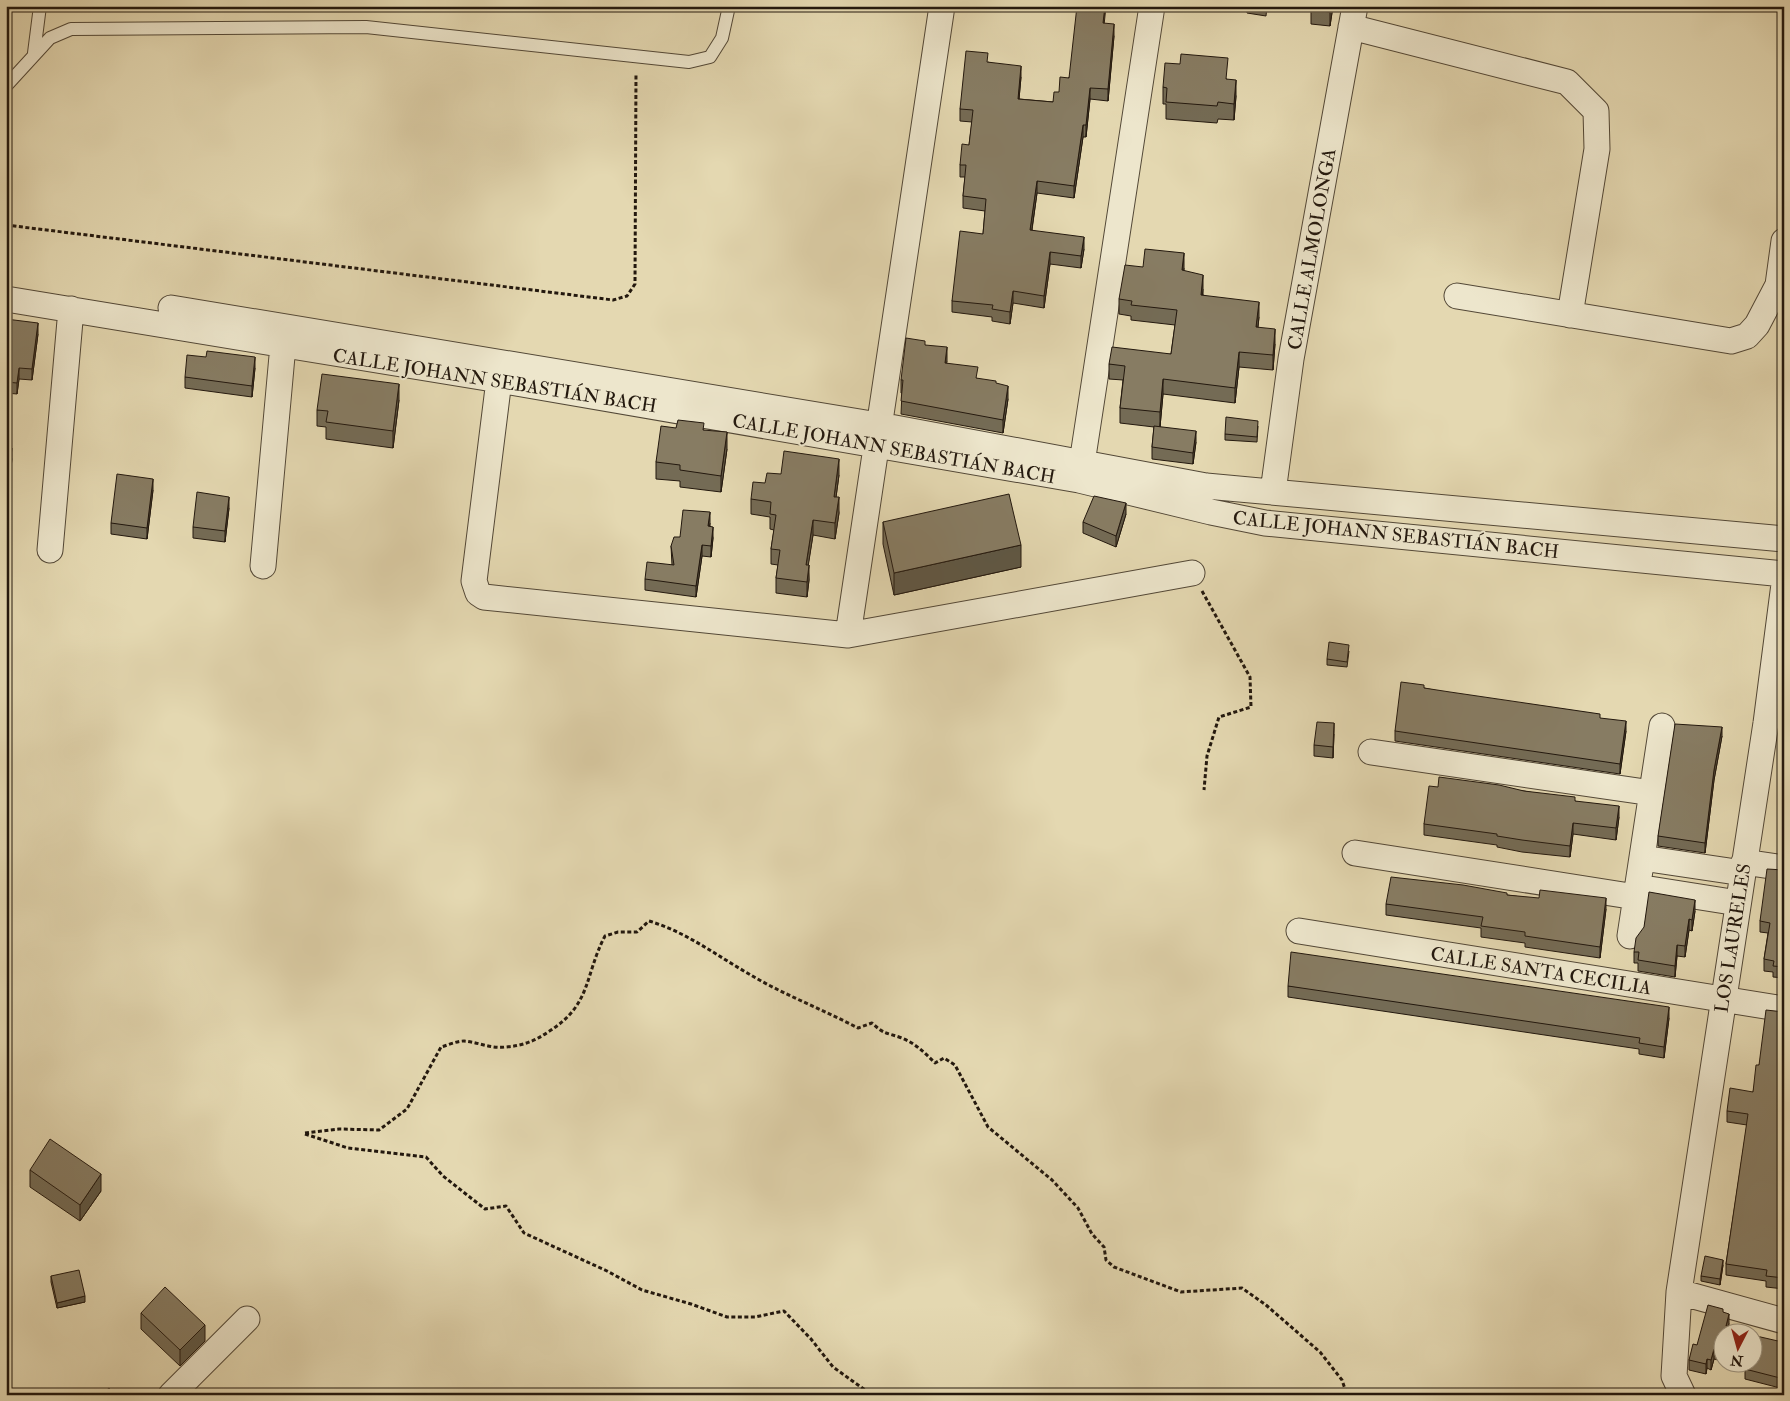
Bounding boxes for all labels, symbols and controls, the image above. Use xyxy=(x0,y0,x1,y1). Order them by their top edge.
street label: CALLE ALMOLONGA xyxy=(1282,147,1342,352)
street label: CALLE JOHANN SEBASTIÁN BACH xyxy=(331,342,659,418)
street label: CALLE JOHANN SEBASTIÁN BACH xyxy=(730,407,1058,489)
street label: CALLE JOHANN SEBASTIÁN BACH xyxy=(1232,504,1560,564)
street label: LOS LAURELES xyxy=(1709,862,1757,1014)
street label: CALLE SANTA CECILIA xyxy=(1429,942,1653,1000)
north arrow xyxy=(1712,1324,1762,1374)
text: N xyxy=(1729,1351,1745,1370)

